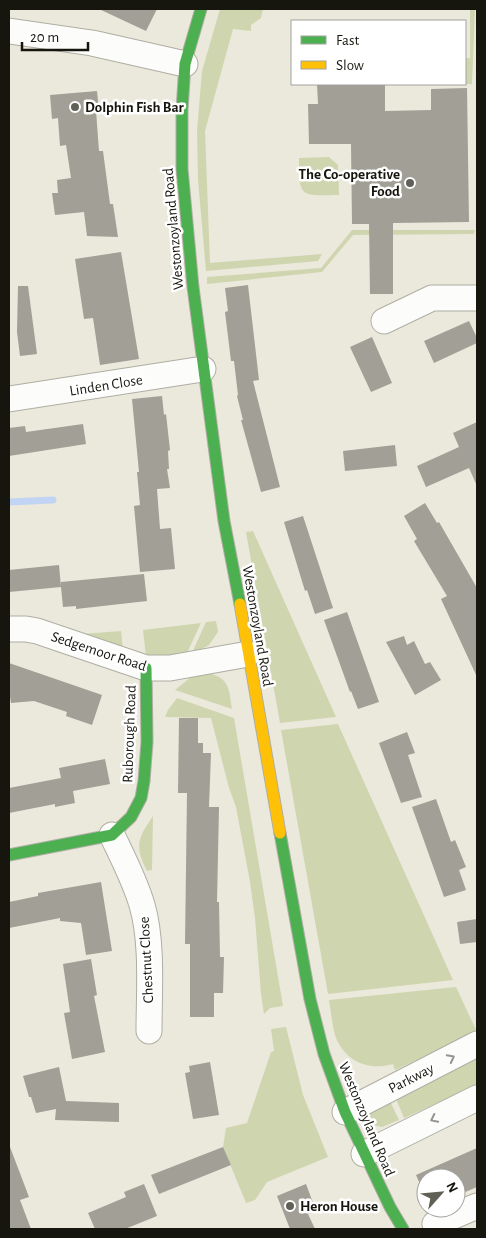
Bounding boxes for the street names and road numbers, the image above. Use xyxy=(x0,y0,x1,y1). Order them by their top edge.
street label: Westonzoyland Road xyxy=(161,167,186,291)
street label: Linden Close xyxy=(68,372,144,399)
street label: Westonzoyland Road xyxy=(239,564,276,688)
street label: Sedgemoor Road xyxy=(49,629,149,674)
street label: Ruborough Road xyxy=(120,685,139,783)
street label: Chestnut Close xyxy=(137,916,156,1004)
street label: Westonzoyland Road xyxy=(336,1060,397,1179)
street label: Parkway xyxy=(386,1060,437,1096)

